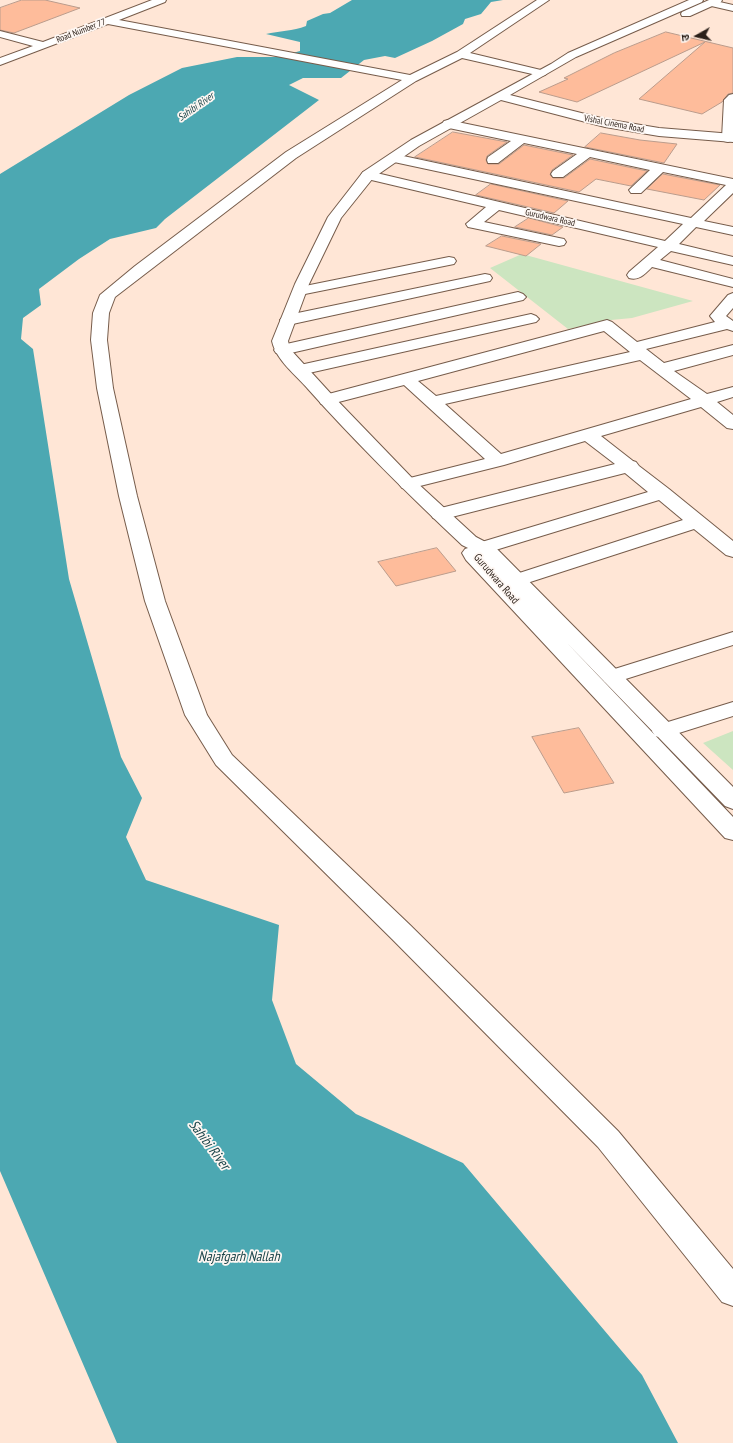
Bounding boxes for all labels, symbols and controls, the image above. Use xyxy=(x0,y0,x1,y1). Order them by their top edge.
north arrow xyxy=(677,16,717,56)
street label: Road Number 77 xyxy=(55,17,107,45)
text: उ xyxy=(678,34,692,42)
water label: Sahibi River xyxy=(176,90,216,124)
street label: Vishal Cinema Road xyxy=(583,113,645,135)
street label: Gurudwara Road xyxy=(524,207,576,229)
street label: Gurudwara Road xyxy=(471,551,521,607)
water label: Sahibi River xyxy=(185,1117,233,1173)
water label: Najafgarh Nallah xyxy=(198,1249,280,1265)

